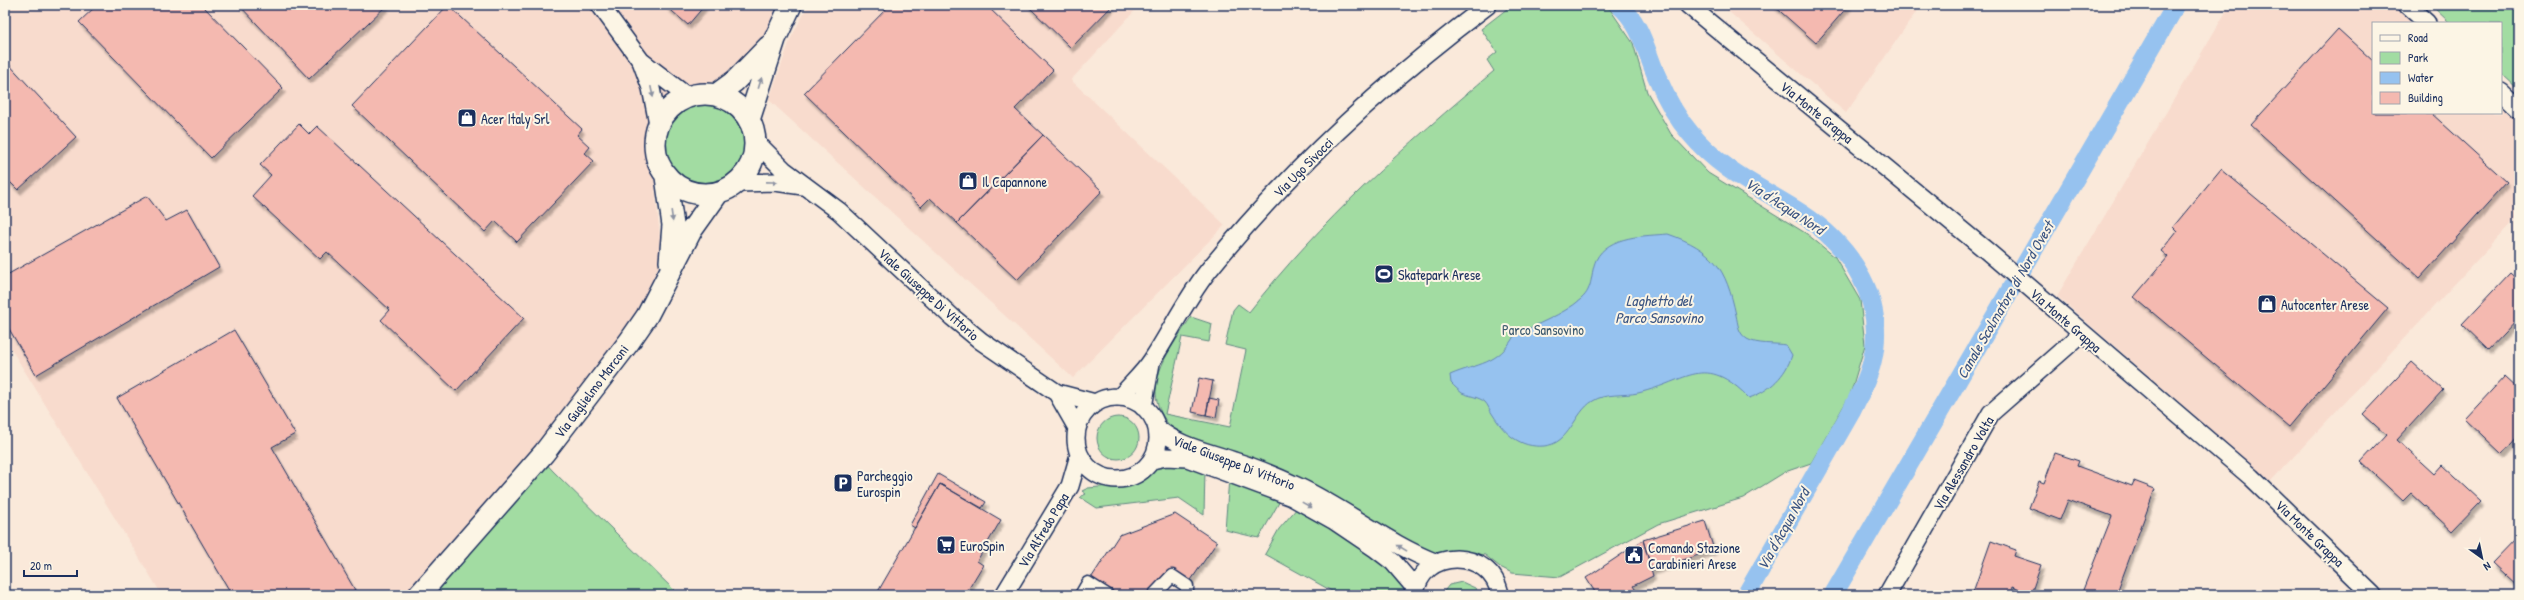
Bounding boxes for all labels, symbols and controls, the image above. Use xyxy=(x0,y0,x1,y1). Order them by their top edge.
legend xyxy=(2372,22,2502,114)
text: Road xyxy=(2408,29,2428,46)
text: Park xyxy=(2408,49,2428,66)
text: Water xyxy=(2408,69,2434,86)
one-way arrow xyxy=(757,77,763,89)
street label: Via Monte Grappa xyxy=(1776,77,1858,148)
one-way arrow xyxy=(649,86,655,98)
text: Building xyxy=(2408,89,2443,106)
shop icon: Acer Italy Srl xyxy=(456,107,478,129)
place label: Acer Italy Srl xyxy=(481,109,550,129)
street label: Via Ugo Sivocci xyxy=(1269,133,1338,202)
shop icon: Il Capannone xyxy=(957,170,979,192)
place label: Il Capannone xyxy=(982,172,1047,192)
water label: Via d'Acqua Nord xyxy=(1741,173,1830,241)
one-way arrow xyxy=(766,179,779,185)
one-way arrow xyxy=(669,209,675,222)
water label: Canale Scolmatore di Nord Ovest xyxy=(1951,215,2060,383)
street label: Viale Giuseppe Di Vittorio xyxy=(874,244,984,345)
sports icon: Skatepark Arese xyxy=(1373,263,1395,285)
place label: Skatepark Arese xyxy=(1398,265,1481,285)
street label: Via Monte Grappa xyxy=(2026,284,2106,357)
water label: Laghetto del Parco Sansovino xyxy=(1615,290,1704,328)
shop icon: Autocenter Arese xyxy=(2256,293,2278,315)
place label: Autocenter Arese xyxy=(2281,295,2369,314)
park label: Parco Sansovino xyxy=(1502,320,1584,339)
street label: Via Guglielmo Marconi xyxy=(550,340,633,442)
street label: Via Alessandro Volta xyxy=(1928,412,1998,514)
street label: Viale Giuseppe Di Vittorio xyxy=(1170,430,1298,495)
place label: Parcheggio Eurospin xyxy=(857,466,913,502)
parking icon: Parcheggio Eurospin xyxy=(832,472,854,494)
water label: Via d'Acqua Nord xyxy=(1752,482,1815,574)
street label: Via Alfredo Papa xyxy=(1013,489,1074,572)
street label: Via Monte Grappa xyxy=(2271,495,2349,572)
one-way arrow xyxy=(1301,502,1313,508)
supermarket icon: EuroSpin xyxy=(935,534,957,556)
place label: EuroSpin xyxy=(960,536,1005,556)
place label: Comando Stazione Carabinieri Arese xyxy=(1648,538,1741,573)
north arrow xyxy=(2462,538,2502,578)
one-way arrow xyxy=(1396,544,1408,551)
public building icon: Comando Stazione Carabinieri Arese xyxy=(1623,544,1645,566)
scale bar xyxy=(24,552,77,578)
text: 20 m xyxy=(30,557,52,574)
text: N xyxy=(2481,559,2494,574)

